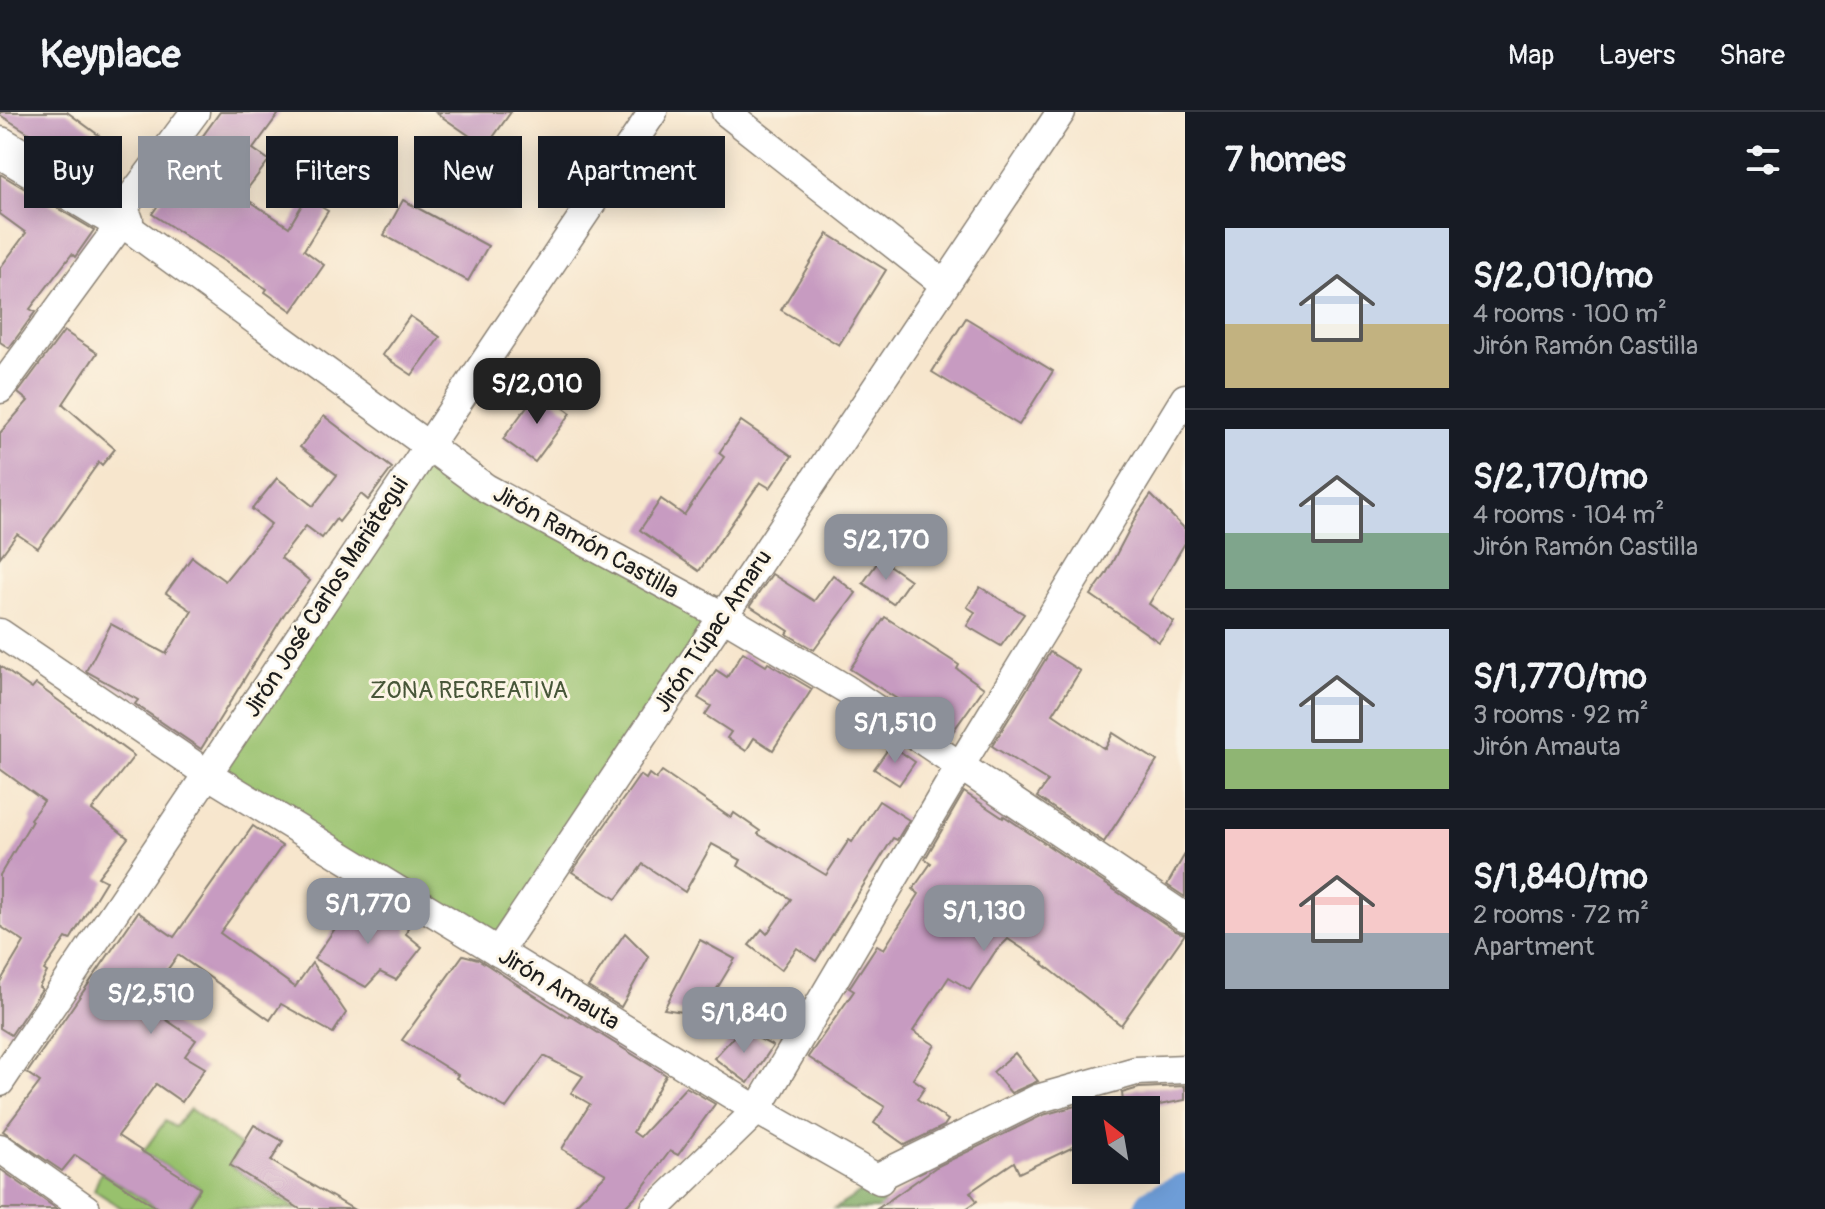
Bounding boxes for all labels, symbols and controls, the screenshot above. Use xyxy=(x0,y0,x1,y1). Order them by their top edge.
text: Keyplace xyxy=(40,31,181,79)
text: Map xyxy=(1508,38,1554,73)
text: Layers xyxy=(1598,38,1675,73)
text: Share xyxy=(1719,38,1785,73)
chip: Buy xyxy=(24,136,122,208)
chip: Rent xyxy=(138,136,250,208)
chip: Filters xyxy=(266,136,398,208)
chip: New xyxy=(414,136,522,208)
chip: Apartment xyxy=(538,136,725,208)
icon: filters xyxy=(1741,138,1785,182)
text: 7 homes xyxy=(1225,139,1346,182)
text: S/2,010/mo xyxy=(1473,255,1653,298)
icon: home xyxy=(1289,260,1385,356)
text: 4 rooms · 100 m² xyxy=(1473,298,1667,330)
text: Jirón Ramón Castilla xyxy=(1473,330,1698,362)
pin: S/2,010 xyxy=(463,358,611,426)
text: S/2,010 xyxy=(491,368,583,400)
text: S/2,170/mo xyxy=(1473,456,1648,499)
icon: home xyxy=(1289,461,1385,557)
street label: Jirón José Carlos Mariátegui xyxy=(237,471,415,723)
street label: Jirón Ramón Castilla xyxy=(488,479,684,605)
text: 4 rooms · 104 m² xyxy=(1473,499,1664,531)
pin: S/2,170 xyxy=(812,514,960,582)
text: S/2,170 xyxy=(842,524,930,556)
text: Jirón Ramón Castilla xyxy=(1473,531,1698,563)
street label: Jirón Túpac Amaru xyxy=(648,544,778,718)
text: S/1,770/mo xyxy=(1473,656,1647,699)
icon: home xyxy=(1289,661,1385,757)
park label: ZONA RECREATIVA xyxy=(370,676,568,705)
pin: S/1,510 xyxy=(821,697,969,765)
text: 3 rooms · 92 m² xyxy=(1473,699,1649,731)
text: S/1,510 xyxy=(853,707,937,739)
text: Jirón Amauta xyxy=(1473,731,1621,763)
text: S/1,840/mo xyxy=(1473,856,1648,899)
icon: home xyxy=(1289,861,1385,957)
pin: S/1,770 xyxy=(294,878,442,946)
pin: S/1,130 xyxy=(910,885,1058,953)
text: S/1,770 xyxy=(325,888,411,920)
text: S/1,130 xyxy=(942,895,1026,927)
text: 2 rooms · 72 m² xyxy=(1473,899,1649,931)
text: Apartment xyxy=(1473,931,1594,963)
street label: Jirón Amauta xyxy=(493,941,625,1037)
pin: S/2,510 xyxy=(77,968,225,1036)
text: S/2,510 xyxy=(107,978,195,1010)
pin: S/1,840 xyxy=(670,987,818,1055)
text: S/1,840 xyxy=(700,997,788,1029)
north arrow xyxy=(1072,1096,1160,1184)
map controls xyxy=(1072,1096,1160,1184)

